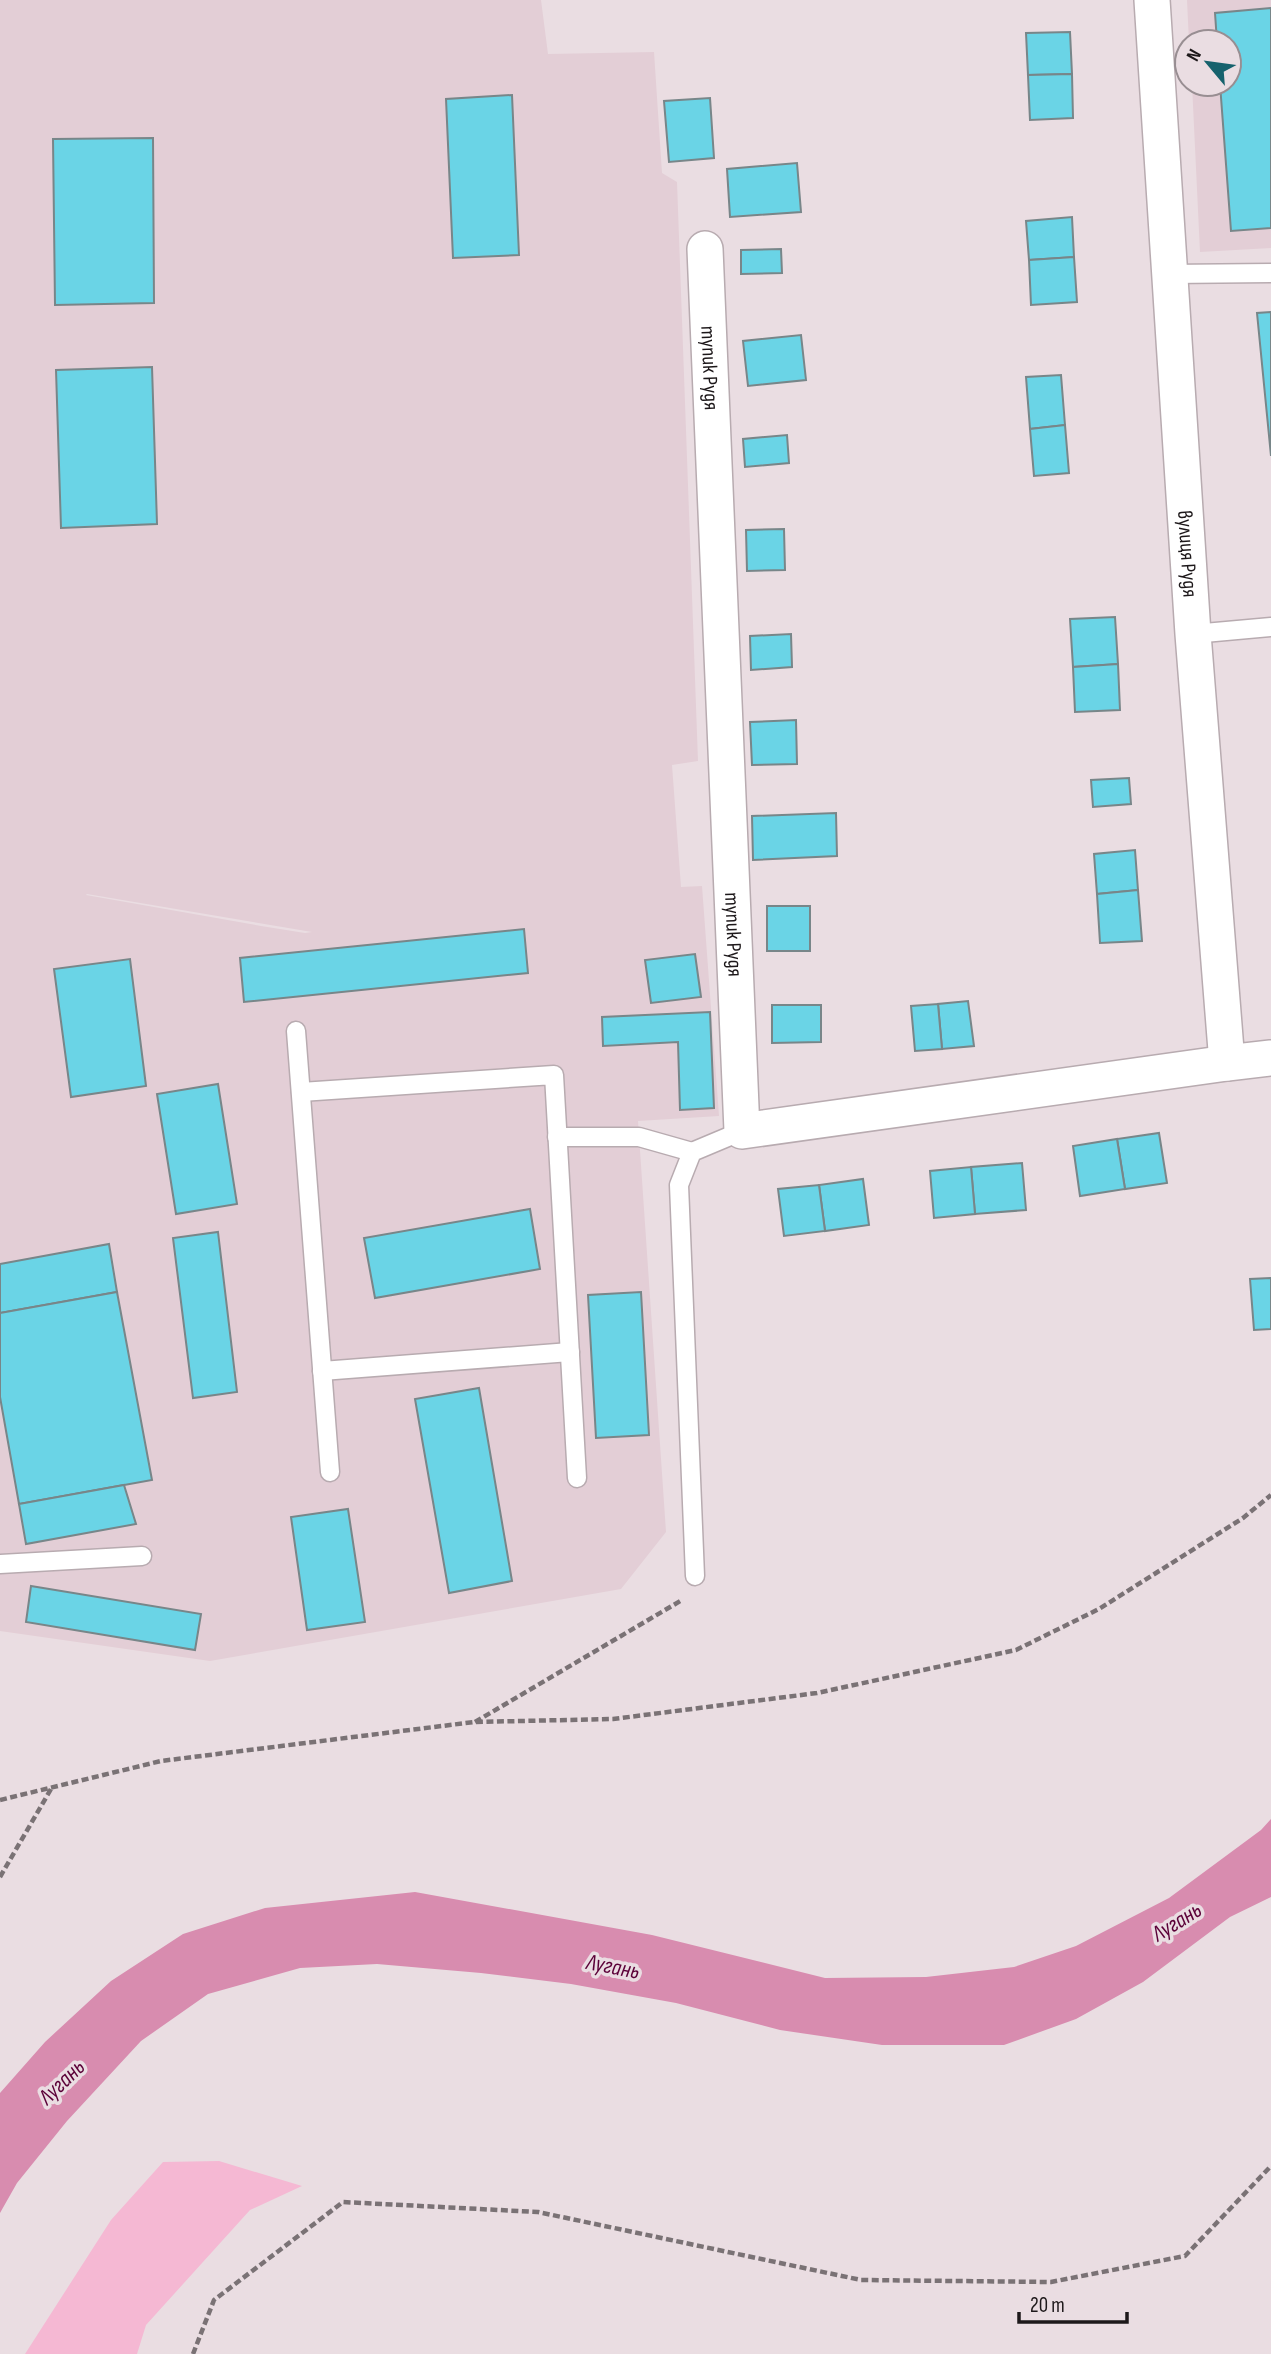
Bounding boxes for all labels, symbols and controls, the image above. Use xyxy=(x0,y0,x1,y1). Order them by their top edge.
north arrow xyxy=(1173,28,1243,98)
text: N xyxy=(1182,45,1207,66)
street label: тупик Рудя xyxy=(696,325,724,411)
street label: вулиця Рудя xyxy=(1173,510,1203,598)
street label: тупик Рудя xyxy=(719,892,748,977)
water label: Лугань xyxy=(1146,1896,1207,1949)
water label: Лугань xyxy=(583,1948,642,1986)
water label: Лугань xyxy=(32,2053,91,2111)
scale bar xyxy=(1019,2280,1128,2324)
text: 20 m xyxy=(1030,2293,1065,2318)

